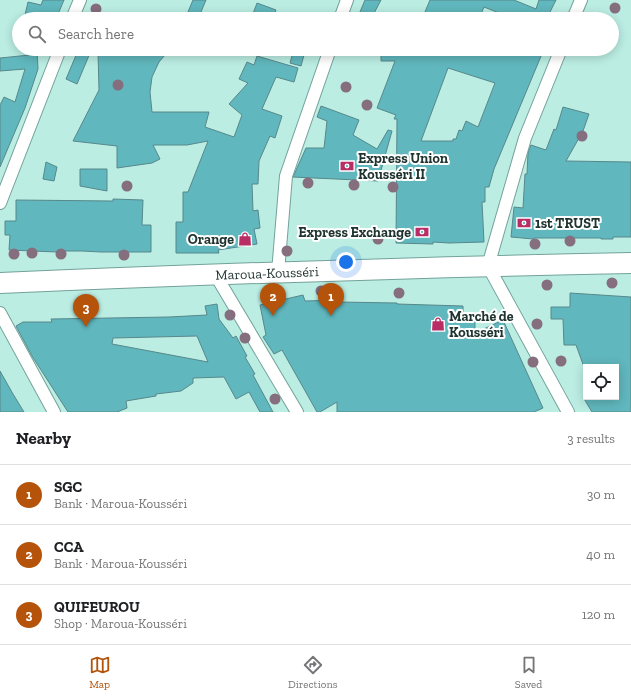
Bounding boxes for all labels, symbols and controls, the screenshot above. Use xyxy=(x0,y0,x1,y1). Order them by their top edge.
search box xyxy=(12,12,619,56)
icon: search xyxy=(26,23,48,45)
text: Search here xyxy=(58,25,134,43)
place label: Express Union Kousséri II xyxy=(358,150,449,183)
bank icon: Express Union Kousséri II xyxy=(339,158,355,174)
bank icon: 1st TRUST xyxy=(516,215,532,231)
place label: 1st TRUST xyxy=(535,215,600,232)
place label: Express Exchange xyxy=(298,224,411,241)
bank icon: Express Exchange xyxy=(414,224,430,240)
place label: Orange xyxy=(188,231,234,248)
shop icon: Orange xyxy=(237,231,253,247)
your location xyxy=(336,252,356,272)
street label: Maroua-Kousséri xyxy=(215,263,319,284)
pin: 2 xyxy=(260,283,286,316)
pin: 1 xyxy=(318,283,344,316)
pin: 3 xyxy=(73,294,99,327)
place label: Marché de Kousséri xyxy=(449,308,514,341)
shop icon: Marché de Kousséri xyxy=(430,316,446,332)
map controls xyxy=(583,364,619,400)
button: locate xyxy=(583,364,619,400)
text: Nearby xyxy=(16,428,71,448)
text: 3 results xyxy=(567,431,615,446)
text: SGC xyxy=(54,478,82,496)
text: 1 xyxy=(26,487,32,502)
text: 30 m xyxy=(587,487,615,502)
text: Bank · Maroua-Kousséri xyxy=(54,496,187,511)
text: CCA xyxy=(54,538,84,556)
text: 2 xyxy=(26,547,32,562)
text: 40 m xyxy=(586,547,615,562)
text: Bank · Maroua-Kousséri xyxy=(54,556,187,571)
text: QUIFEUROU xyxy=(54,598,140,616)
text: 3 xyxy=(26,607,32,622)
text: 120 m xyxy=(582,607,615,622)
text: Shop · Maroua-Kousséri xyxy=(54,616,187,631)
tab: Map xyxy=(89,654,111,691)
tab: Directions xyxy=(288,654,338,691)
tab: Saved xyxy=(515,654,542,691)

